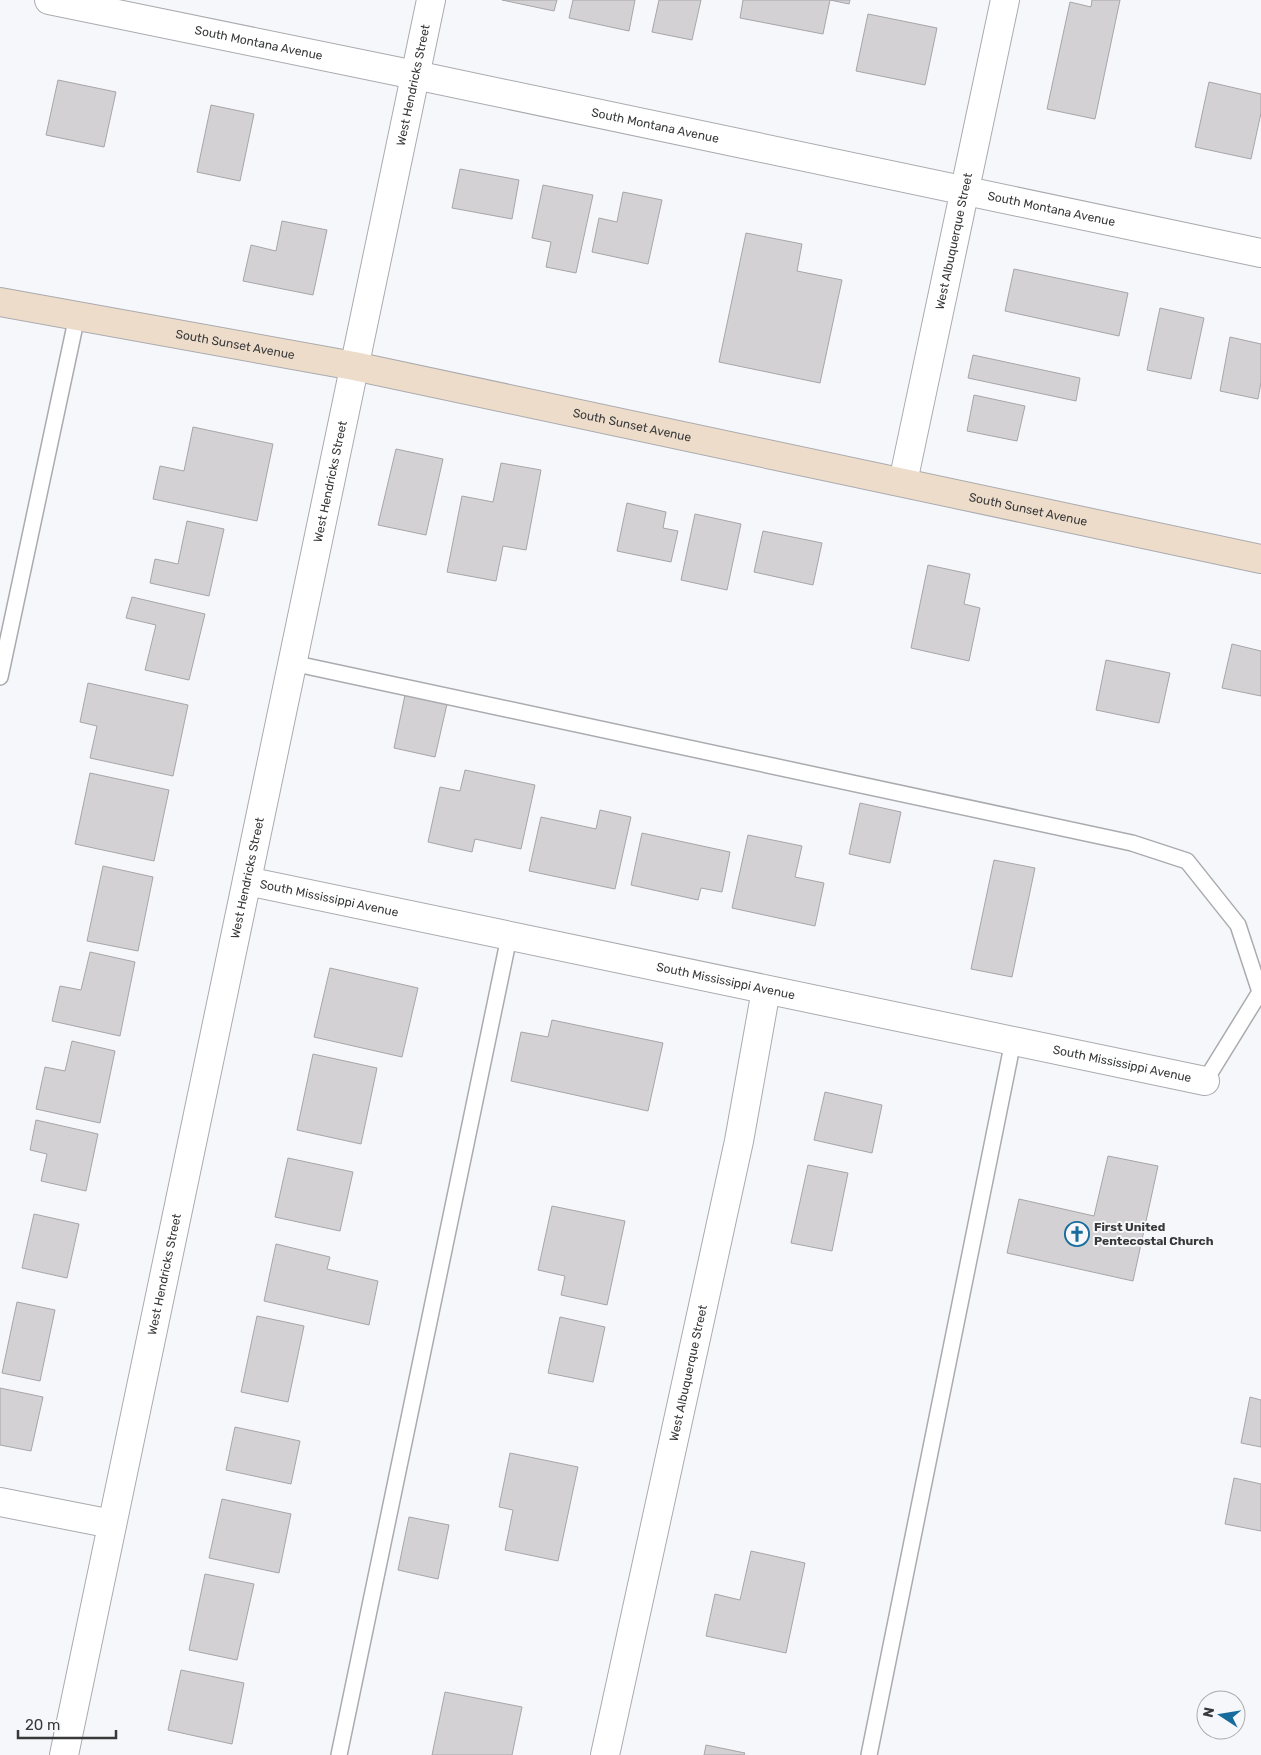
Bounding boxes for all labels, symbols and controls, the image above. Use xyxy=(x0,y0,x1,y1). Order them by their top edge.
street label: South Montana Avenue xyxy=(194,23,324,63)
street label: West Hendricks Street xyxy=(394,23,433,147)
street label: South Montana Avenue xyxy=(590,105,721,146)
street label: West Albuquerque Street xyxy=(933,171,975,311)
street label: South Montana Avenue xyxy=(986,189,1117,229)
street label: South Sunset Avenue xyxy=(175,327,296,362)
street label: South Sunset Avenue xyxy=(572,406,693,445)
street label: West Hendricks Street xyxy=(311,419,350,543)
street label: South Sunset Avenue xyxy=(968,490,1089,529)
street label: West Hendricks Street xyxy=(228,816,267,940)
street label: South Mississippi Avenue xyxy=(259,877,400,920)
street label: South Mississippi Avenue xyxy=(655,960,797,1002)
street label: South Mississippi Avenue xyxy=(1052,1042,1193,1085)
street label: West Hendricks Street xyxy=(145,1212,184,1336)
place label: First United Pentecostal Church xyxy=(1094,1220,1214,1248)
church icon: First United Pentecostal Church xyxy=(1064,1221,1090,1247)
street label: West Albuquerque Street xyxy=(667,1303,710,1443)
north arrow xyxy=(1196,1690,1246,1740)
text: N xyxy=(1199,1706,1218,1719)
scale bar xyxy=(18,1708,115,1740)
text: 20 m xyxy=(25,1716,60,1734)

